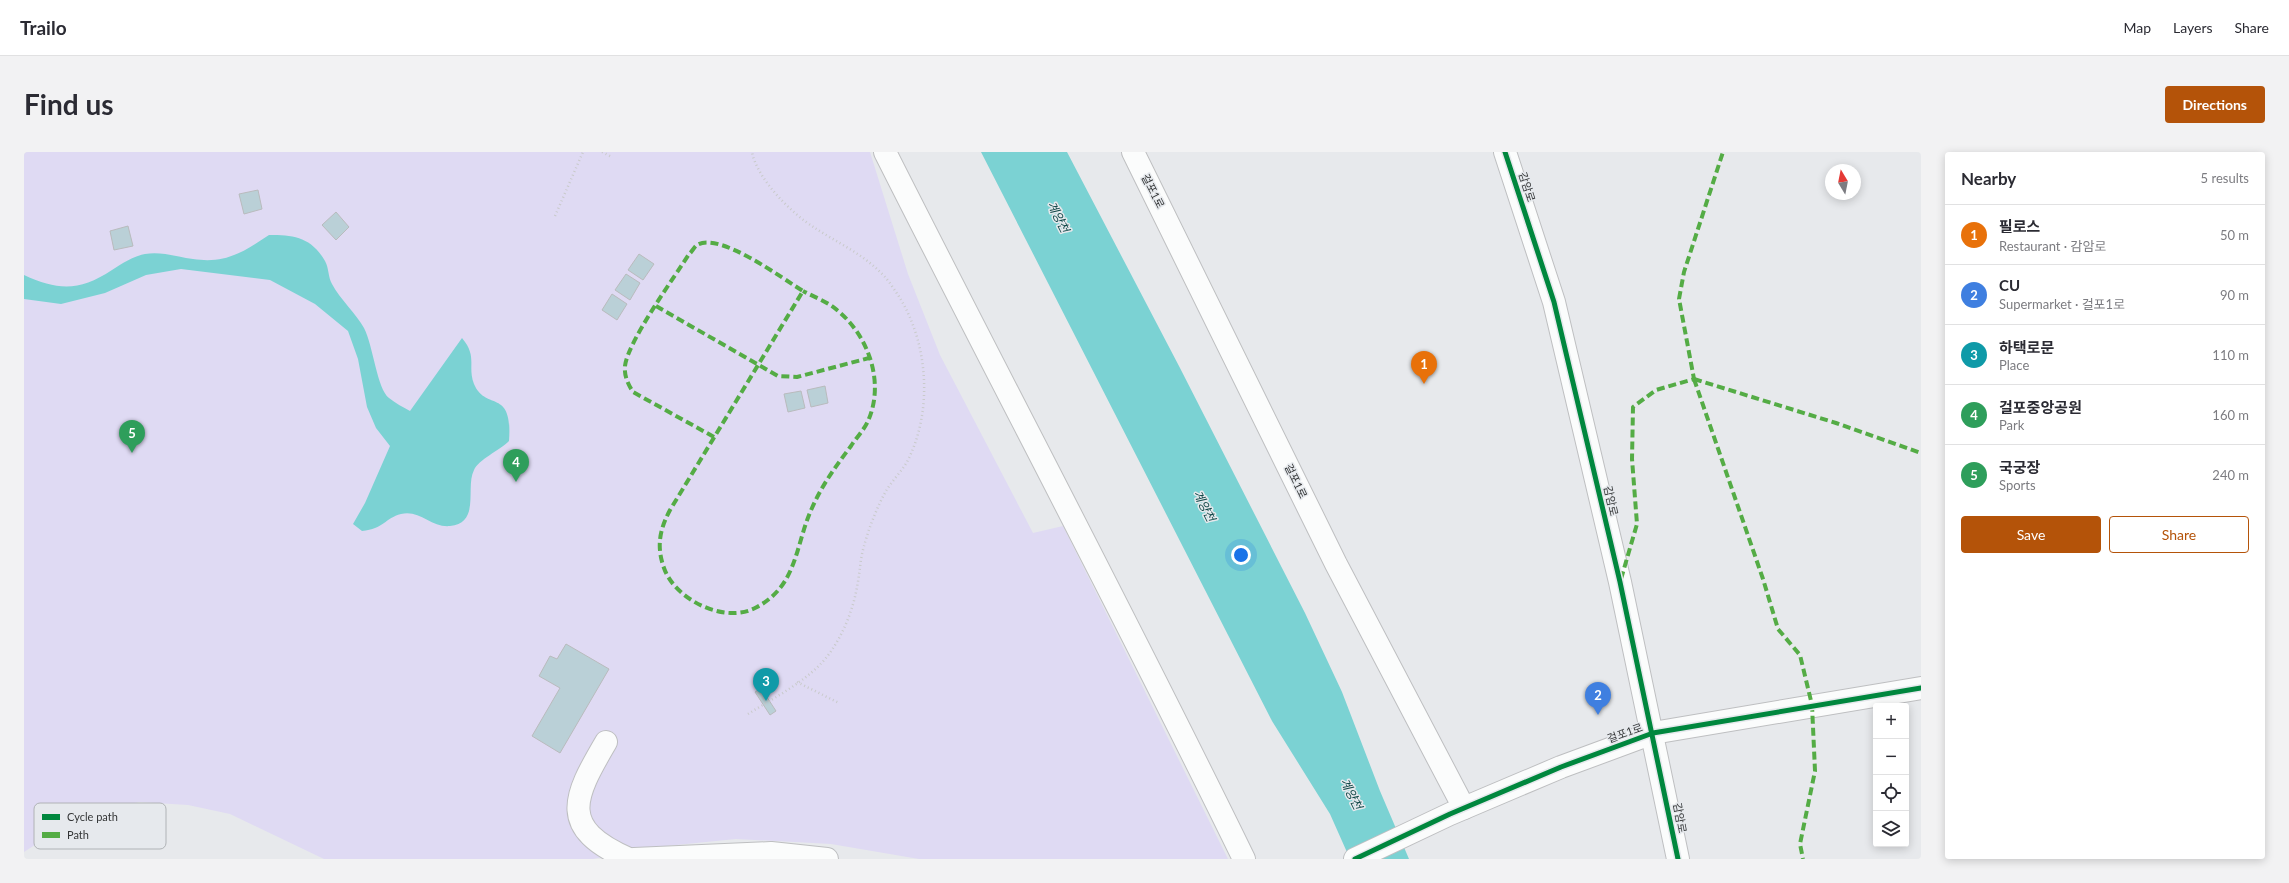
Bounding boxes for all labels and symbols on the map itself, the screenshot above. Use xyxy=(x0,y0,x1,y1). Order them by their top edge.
north arrow xyxy=(1825,164,1861,200)
street label: 감암로 xyxy=(1517,170,1538,203)
street label: 걸포1로 xyxy=(1139,171,1168,210)
water label: 계양천 xyxy=(1044,199,1074,237)
pin: 1 xyxy=(1411,351,1437,384)
pin: 5 xyxy=(119,420,145,453)
pin: 4 xyxy=(503,449,529,482)
street label: 걸포1로 xyxy=(1283,461,1310,500)
street label: 감암로 xyxy=(1602,485,1621,517)
water label: 계양천 xyxy=(1190,488,1220,526)
your location xyxy=(1231,545,1251,565)
pin: 3 xyxy=(753,668,779,701)
pin: 2 xyxy=(1585,682,1611,715)
street label: 걸포1로 xyxy=(1605,720,1644,745)
water label: 계양천 xyxy=(1337,776,1367,814)
street label: 감암로 xyxy=(1671,802,1690,834)
legend xyxy=(34,803,166,849)
text: Cycle path xyxy=(67,810,118,823)
text: Path xyxy=(67,828,89,841)

